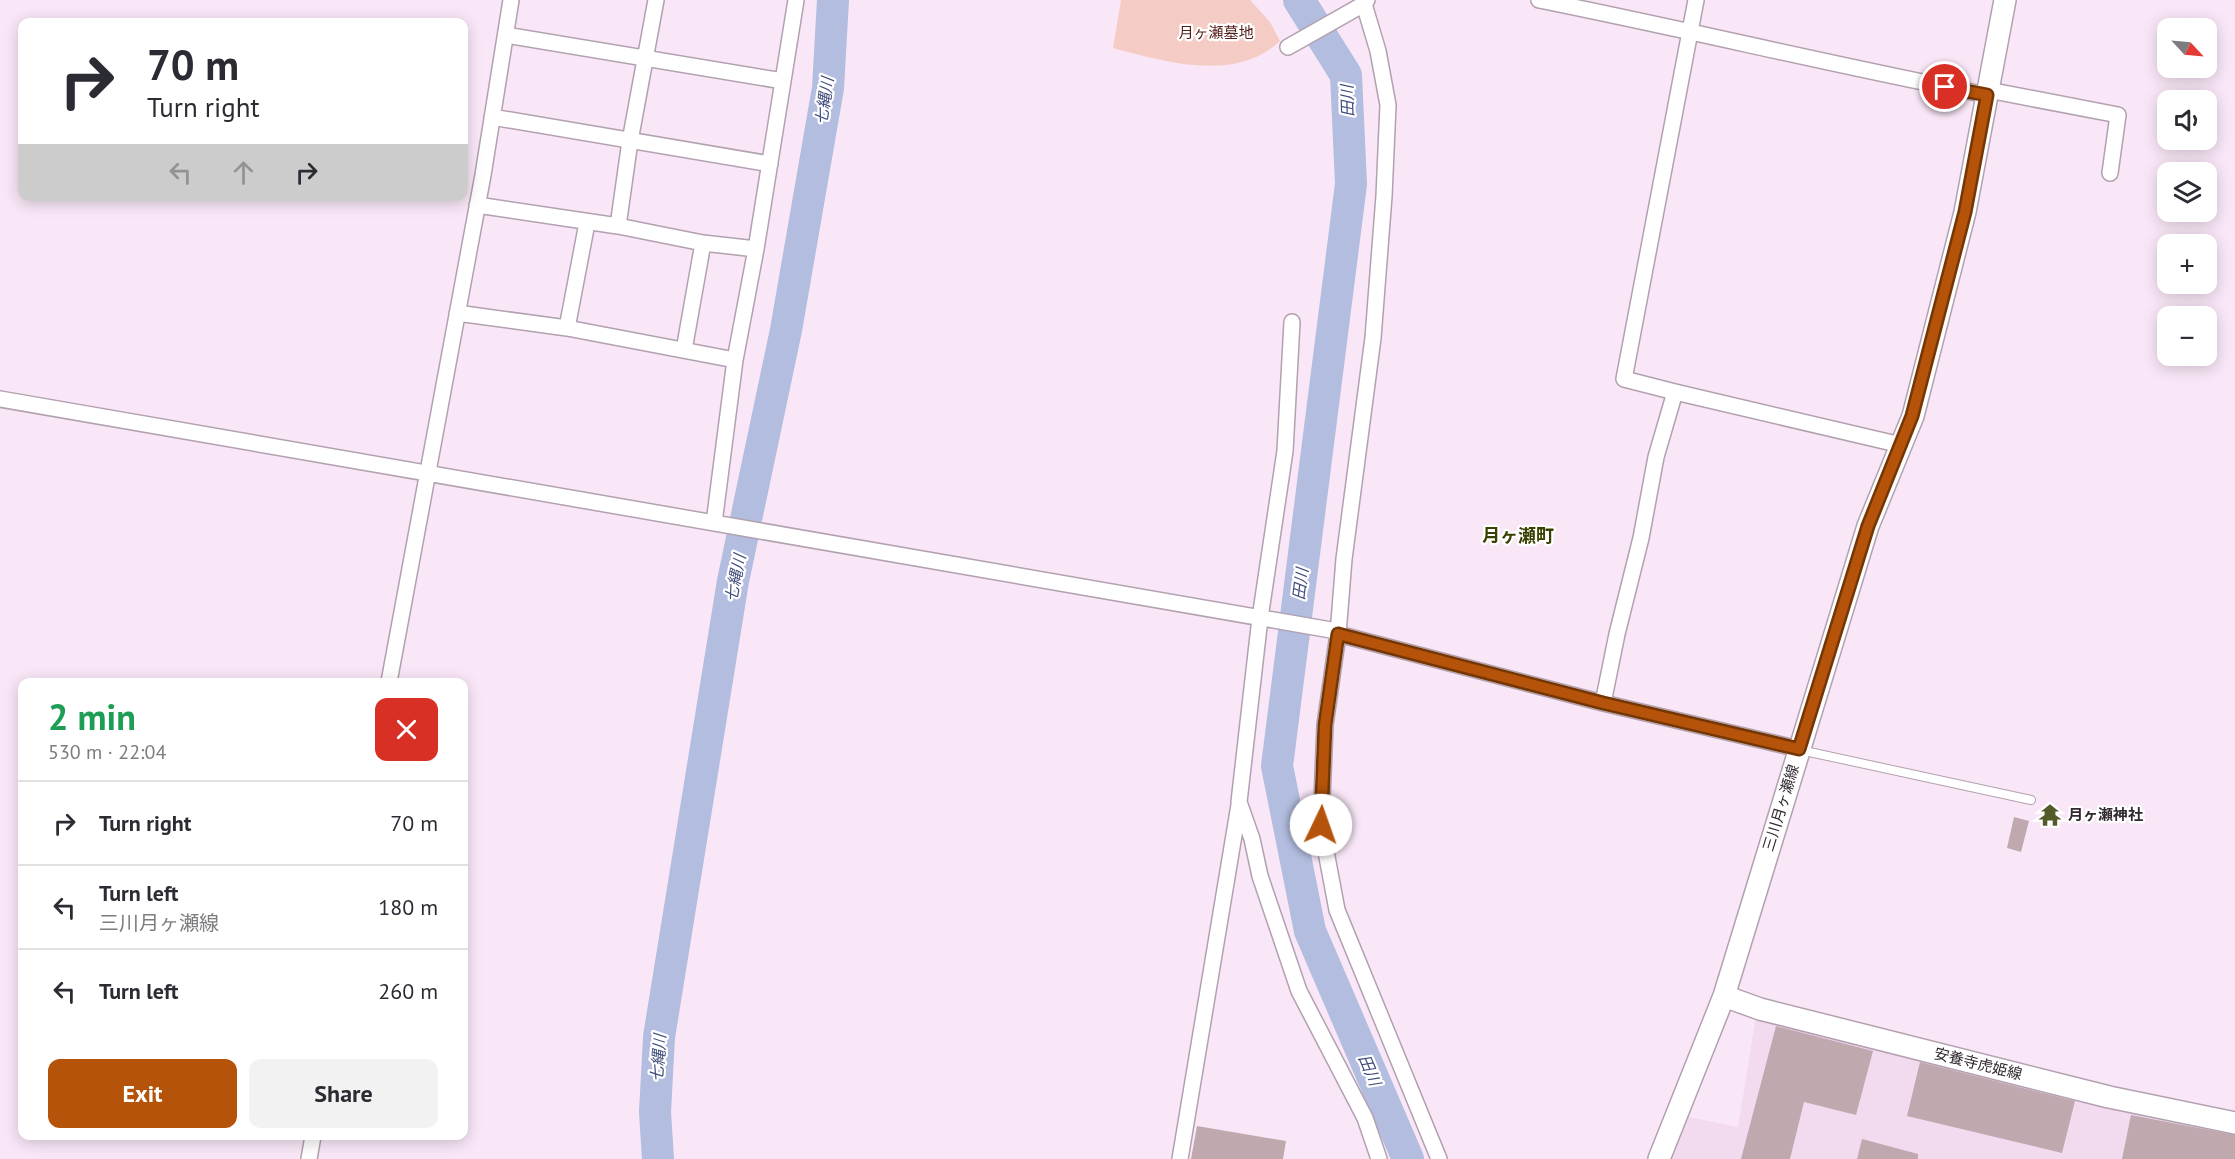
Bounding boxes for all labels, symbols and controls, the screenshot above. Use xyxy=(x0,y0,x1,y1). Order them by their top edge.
north arrow xyxy=(2157,18,2217,78)
map controls xyxy=(2157,18,2217,366)
park label: 月ヶ瀬墓地 xyxy=(1178,23,1254,42)
text: 70 m xyxy=(147,37,239,92)
icon: right xyxy=(48,42,126,120)
pin xyxy=(1919,61,1970,112)
icon: arrive xyxy=(1928,70,1961,103)
water label: 七縄川 xyxy=(811,74,838,126)
water label: 田川 xyxy=(1336,83,1358,117)
text: Turn right xyxy=(147,90,260,124)
button: sound xyxy=(2157,90,2217,150)
icon: left xyxy=(164,156,197,189)
icon: ahead xyxy=(227,156,260,189)
icon: right xyxy=(290,156,323,189)
button: layers xyxy=(2157,162,2217,222)
button: + xyxy=(2157,234,2217,294)
button: − xyxy=(2157,306,2217,366)
district label: 月ヶ瀬町 xyxy=(1482,524,1554,547)
water label: 七縄川 xyxy=(721,551,750,603)
water label: 田川 xyxy=(1288,565,1312,601)
text: 2 min xyxy=(48,693,136,740)
button: close xyxy=(375,698,438,761)
text: 530 m · 22:04 xyxy=(48,739,166,765)
street label: 三川月ヶ瀬線 xyxy=(1758,762,1803,854)
position arrow xyxy=(1289,793,1353,857)
temple icon: 月ヶ瀬神社 xyxy=(2037,802,2063,828)
place label: 月ヶ瀬神社 xyxy=(2068,805,2143,824)
icon: right xyxy=(48,807,81,840)
text: Turn right xyxy=(99,809,191,837)
text: 70 m xyxy=(390,809,438,837)
text: Turn left xyxy=(99,879,179,907)
icon: left xyxy=(48,891,81,924)
text: 180 m xyxy=(378,893,438,921)
text: 三川月ヶ瀬線 xyxy=(99,910,219,936)
icon: left xyxy=(48,975,81,1008)
text: Turn left xyxy=(99,977,179,1005)
text: 260 m xyxy=(378,977,438,1005)
water label: 七縄川 xyxy=(646,1031,670,1083)
street label: 安養寺虎姫線 xyxy=(1932,1043,2024,1084)
water label: 田川 xyxy=(1355,1051,1386,1090)
button: Exit xyxy=(48,1059,237,1128)
button: Share xyxy=(249,1059,438,1128)

